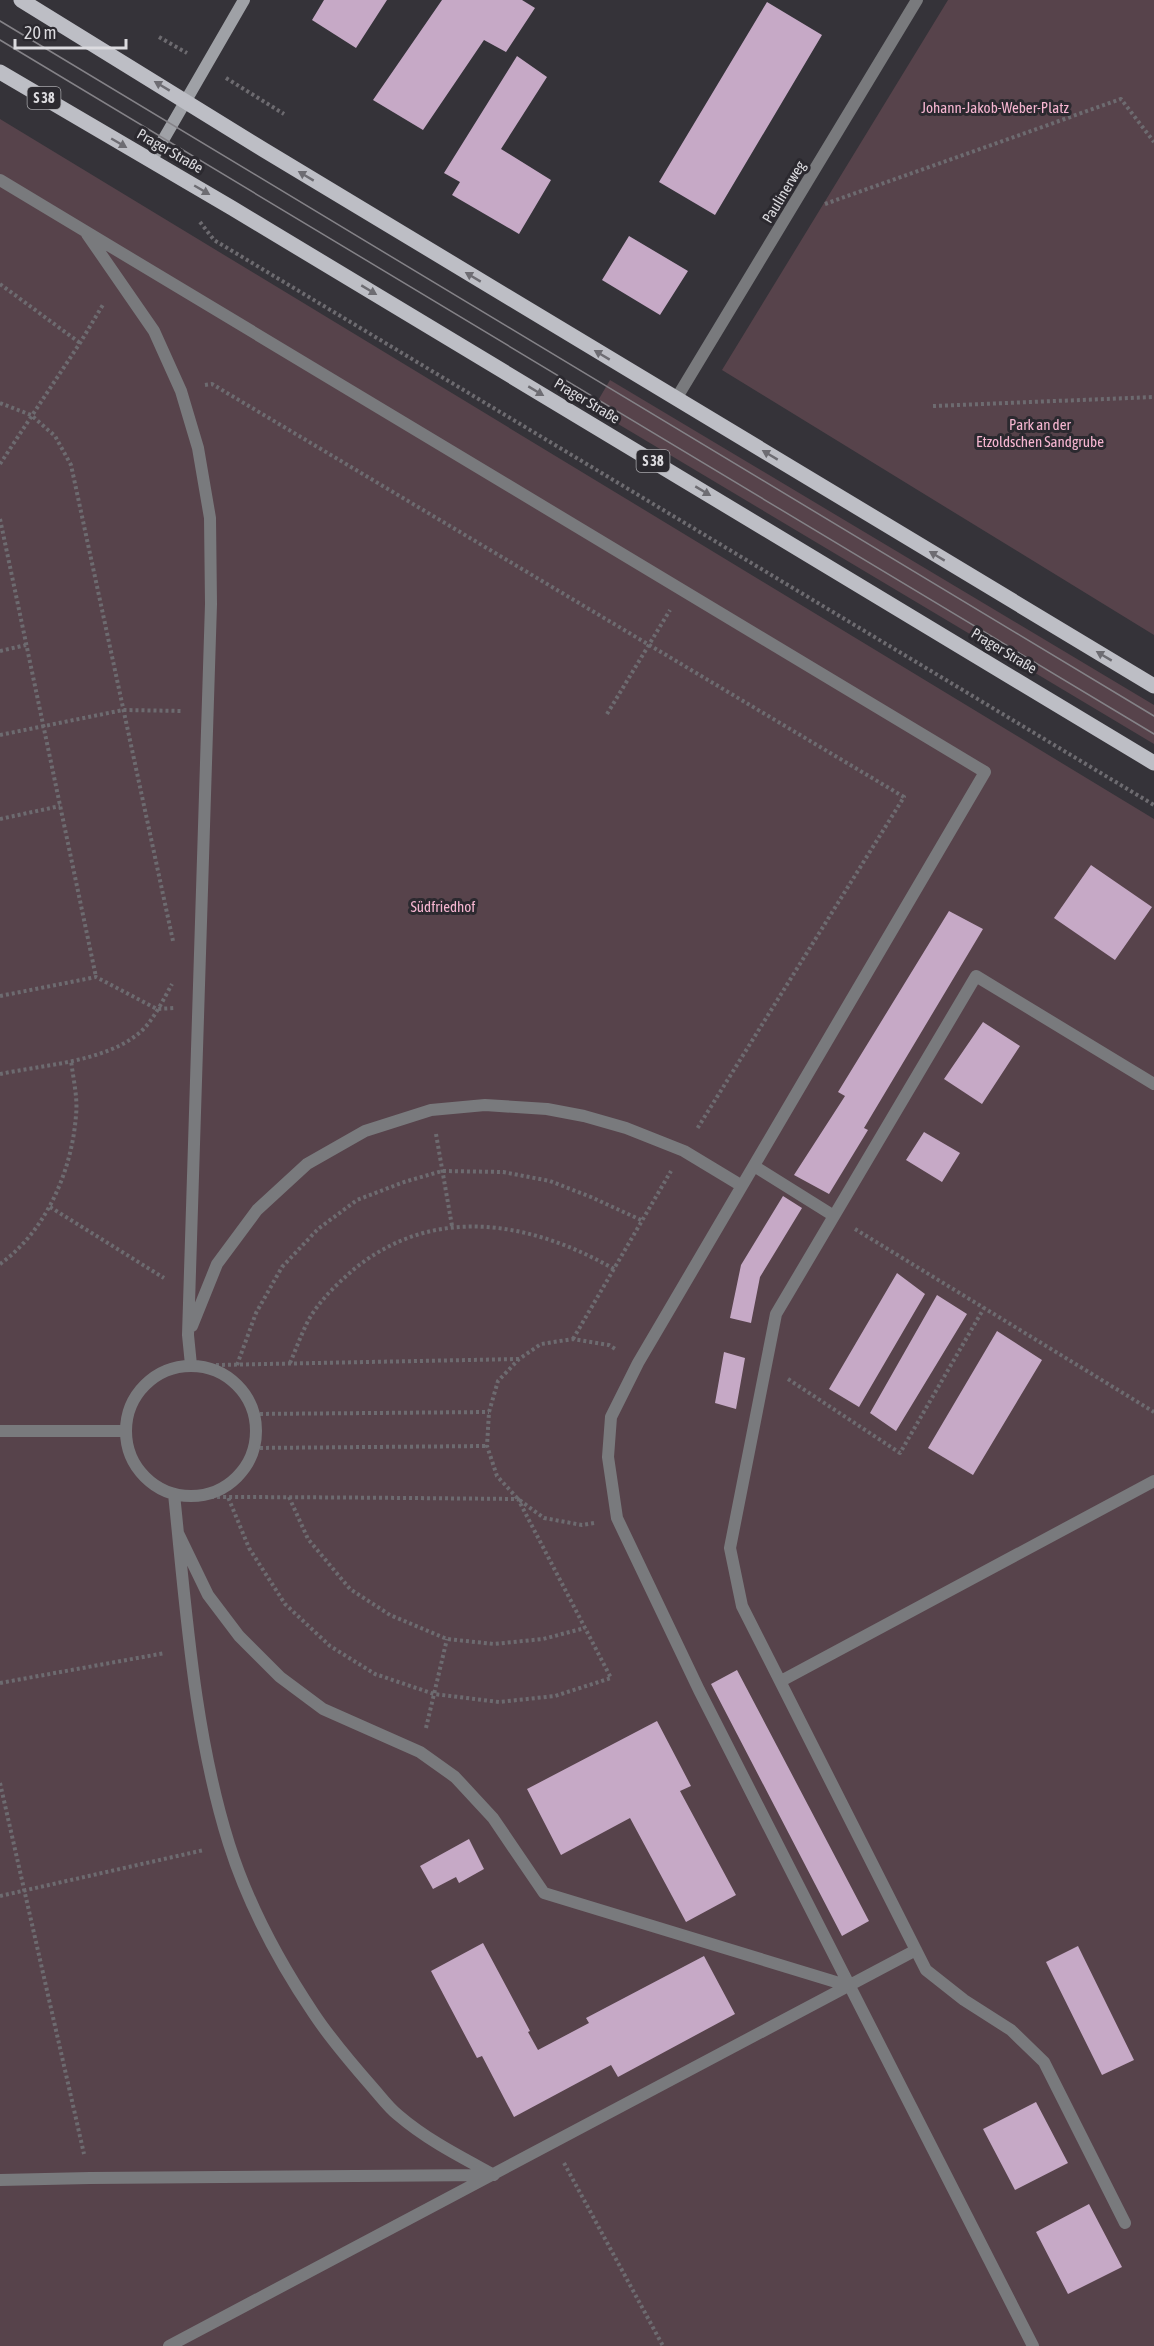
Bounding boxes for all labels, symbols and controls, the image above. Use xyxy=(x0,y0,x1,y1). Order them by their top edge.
scale bar xyxy=(15,12,126,50)
text: 20 m xyxy=(24,22,56,43)
one-way arrow xyxy=(154,81,170,92)
road number: S 38 xyxy=(28,87,60,109)
park label: Johann-Jakob-Weber-Platz xyxy=(921,99,1069,116)
street label: Prager Straße xyxy=(134,125,206,176)
one-way arrow xyxy=(111,138,128,148)
street label: Paulinerweg xyxy=(758,157,809,226)
one-way arrow xyxy=(297,171,314,181)
one-way arrow xyxy=(194,185,210,196)
one-way arrow xyxy=(465,271,481,282)
one-way arrow xyxy=(361,285,377,296)
one-way arrow xyxy=(594,349,610,360)
street label: Prager Straße xyxy=(551,374,623,427)
one-way arrow xyxy=(528,385,544,396)
park label: Park an der Etzoldschen Sandgrube xyxy=(976,416,1104,450)
road number: S 38 xyxy=(636,450,670,472)
one-way arrow xyxy=(762,450,778,461)
one-way arrow xyxy=(695,486,711,497)
one-way arrow xyxy=(929,550,945,561)
street label: Prager Straße xyxy=(968,624,1040,677)
one-way arrow xyxy=(1096,651,1112,662)
park label: Südfriedhof xyxy=(411,898,475,915)

